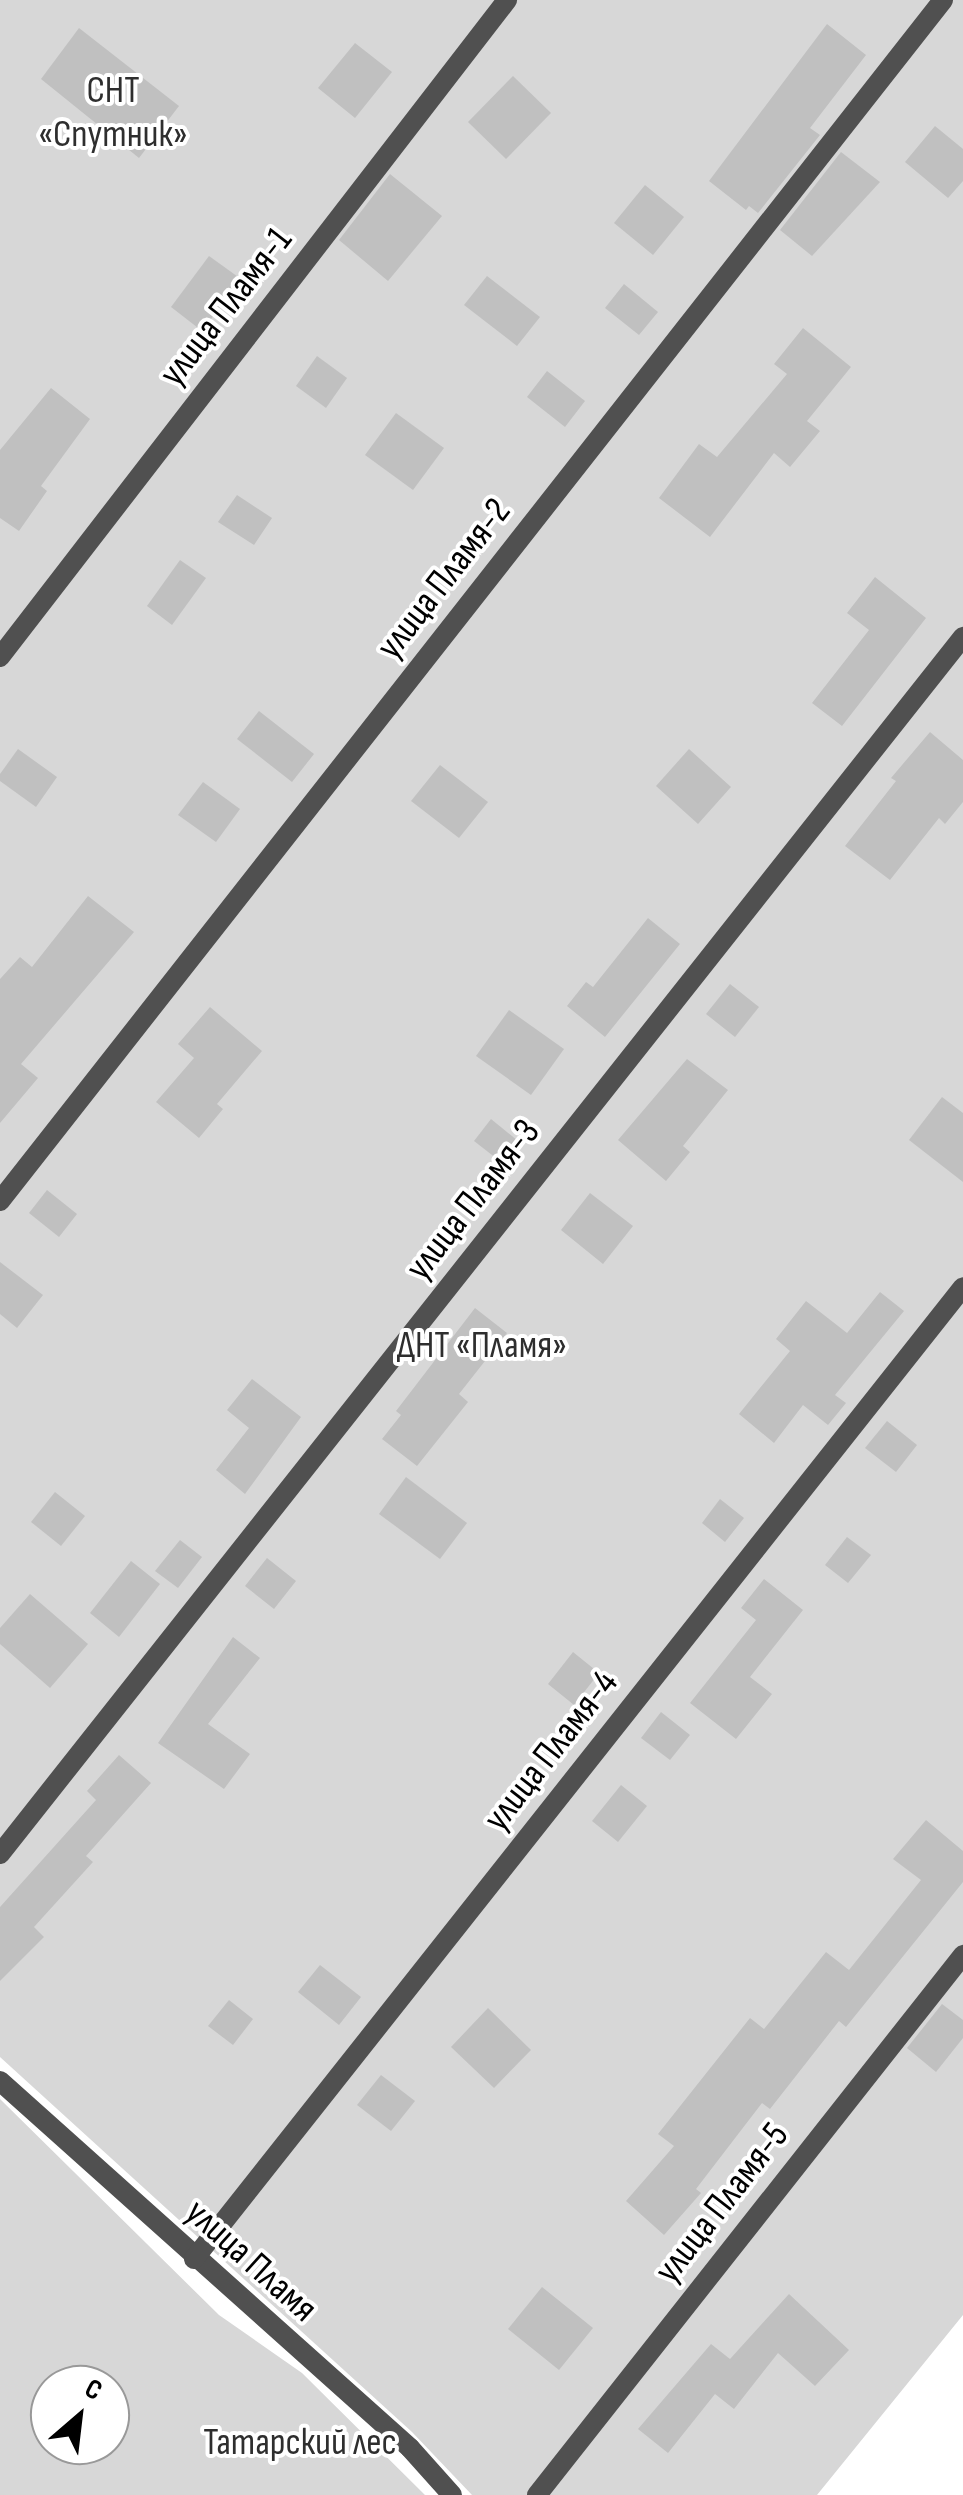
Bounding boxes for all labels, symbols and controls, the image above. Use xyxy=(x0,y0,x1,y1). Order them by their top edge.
park label: СНТ «Спутник» xyxy=(38,68,188,157)
street label: улица Пламя-1 xyxy=(150,219,302,395)
street label: улица Пламя-2 xyxy=(367,490,521,668)
street label: улица Пламя-3 xyxy=(396,1111,550,1289)
park label: ДНТ «Пламя» xyxy=(397,1323,567,1369)
street label: улица Пламя-4 xyxy=(474,1662,628,1840)
street label: улица Пламя-5 xyxy=(645,2114,799,2292)
street label: улица Пламя xyxy=(176,2190,326,2332)
north arrow xyxy=(30,2365,130,2465)
text: С xyxy=(79,2372,107,2408)
park label: Татарский лес xyxy=(203,2420,397,2466)

